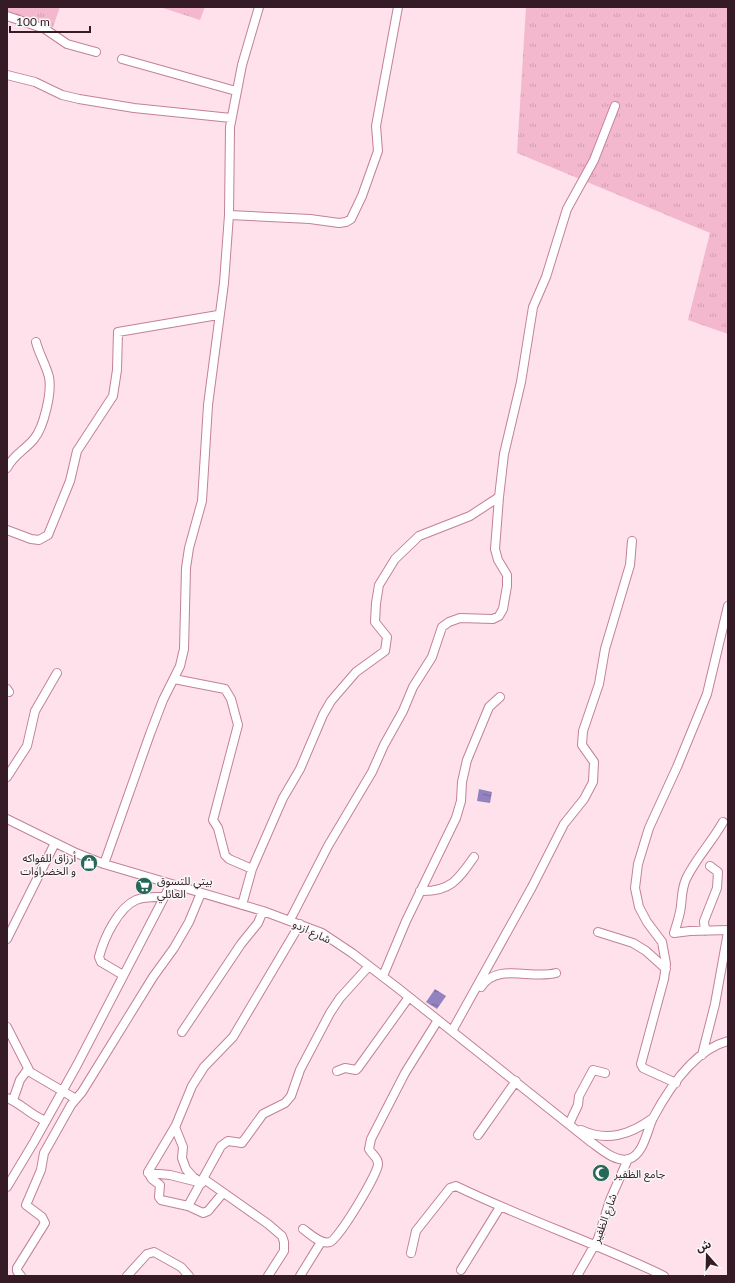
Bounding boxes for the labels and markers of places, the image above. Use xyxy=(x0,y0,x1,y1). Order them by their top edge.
place label: أرزاق للفواكه و الخضراوات xyxy=(20,851,76,878)
shop icon: أرزاق للفواكه و الخضراوات xyxy=(79,853,99,873)
place label: بيتي للتسوق العائلي xyxy=(157,874,212,903)
supermarket icon: بيتي للتسوق العائلي xyxy=(134,876,154,896)
mosque icon: جامع الظفير xyxy=(591,1163,611,1183)
place label: جامع الظفير xyxy=(613,1167,666,1182)

